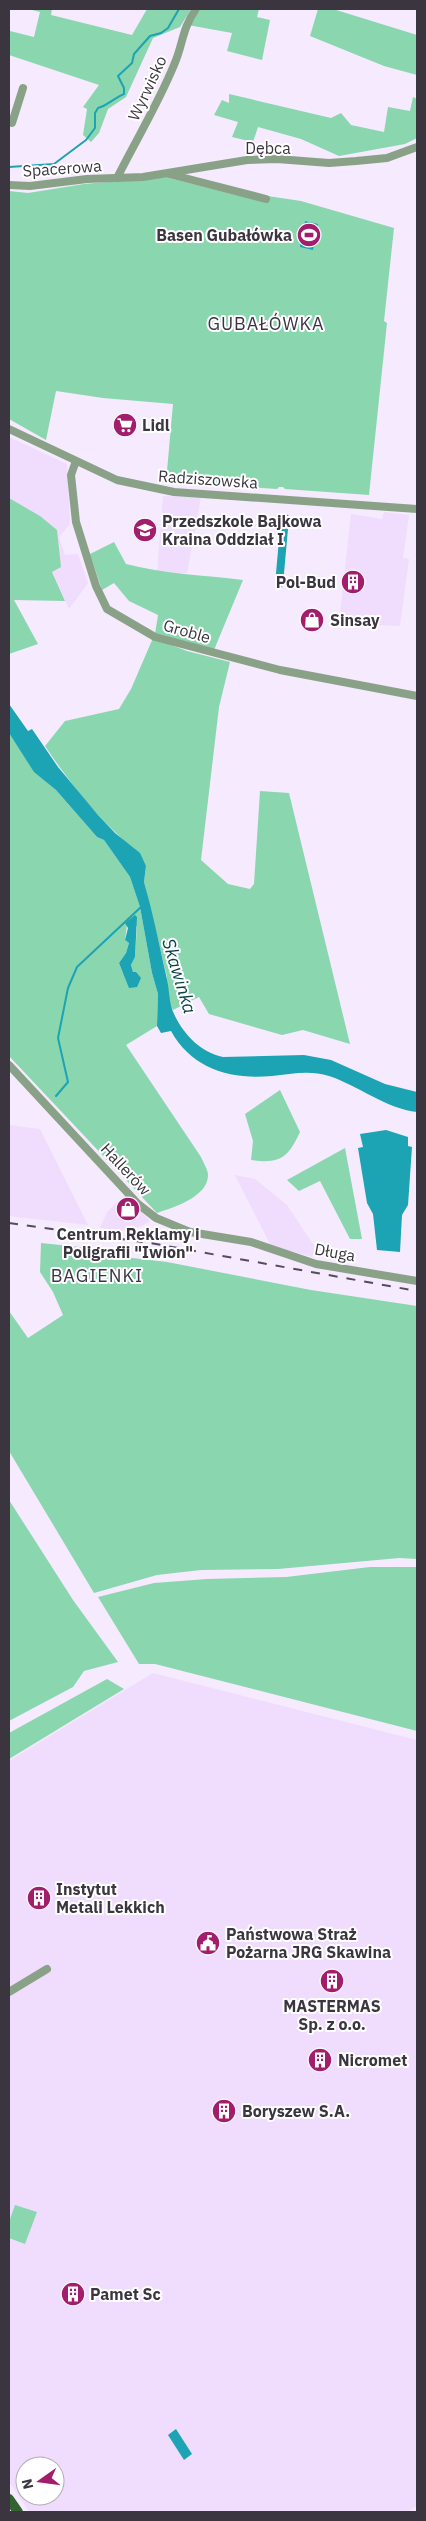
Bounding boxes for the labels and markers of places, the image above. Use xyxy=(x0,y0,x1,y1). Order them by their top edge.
sports icon: Basen Gubałówka xyxy=(296,222,322,248)
place label: Basen Gubałówka xyxy=(156,225,292,245)
supermarket icon: Lidl xyxy=(112,412,138,438)
place label: Lidl xyxy=(142,415,170,435)
place label: Przedszkole Bajkowa Kraina Oddział I xyxy=(162,511,322,549)
school or university icon: Przedszkole Bajkowa Kraina Oddział I xyxy=(132,517,158,543)
building icon: Pol-Bud xyxy=(340,569,366,595)
place label: Pol-Bud xyxy=(276,572,336,592)
shop icon: Sinsay xyxy=(299,607,325,633)
place label: Sinsay xyxy=(330,610,380,630)
shop icon: Centrum Reklamy i Poligrafii "Iwion" xyxy=(115,1196,141,1222)
place label: Centrum Reklamy i Poligrafii "Iwion" xyxy=(57,1224,199,1262)
place label: Instytut Metali Lekkich xyxy=(56,1879,165,1917)
building icon: Instytut Metali Lekkich xyxy=(26,1885,52,1911)
place label: Państwowa Straż Pożarna JRG Skawina xyxy=(226,1924,391,1962)
public building icon: Państwowa Straż Pożarna JRG Skawina xyxy=(195,1930,221,1956)
building icon: MASTERMAS Sp. z o.o. xyxy=(319,1968,345,1994)
place label: MASTERMAS Sp. z o.o. xyxy=(283,1996,381,2034)
building icon: Nicromet xyxy=(307,2047,333,2073)
place label: Nicromet xyxy=(338,2050,407,2070)
building icon: Boryszew S.A. xyxy=(211,2098,237,2124)
place label: Boryszew S.A. xyxy=(242,2101,350,2121)
building icon: Pamet Sc xyxy=(60,2281,86,2307)
place label: Pamet Sc xyxy=(90,2284,161,2304)

